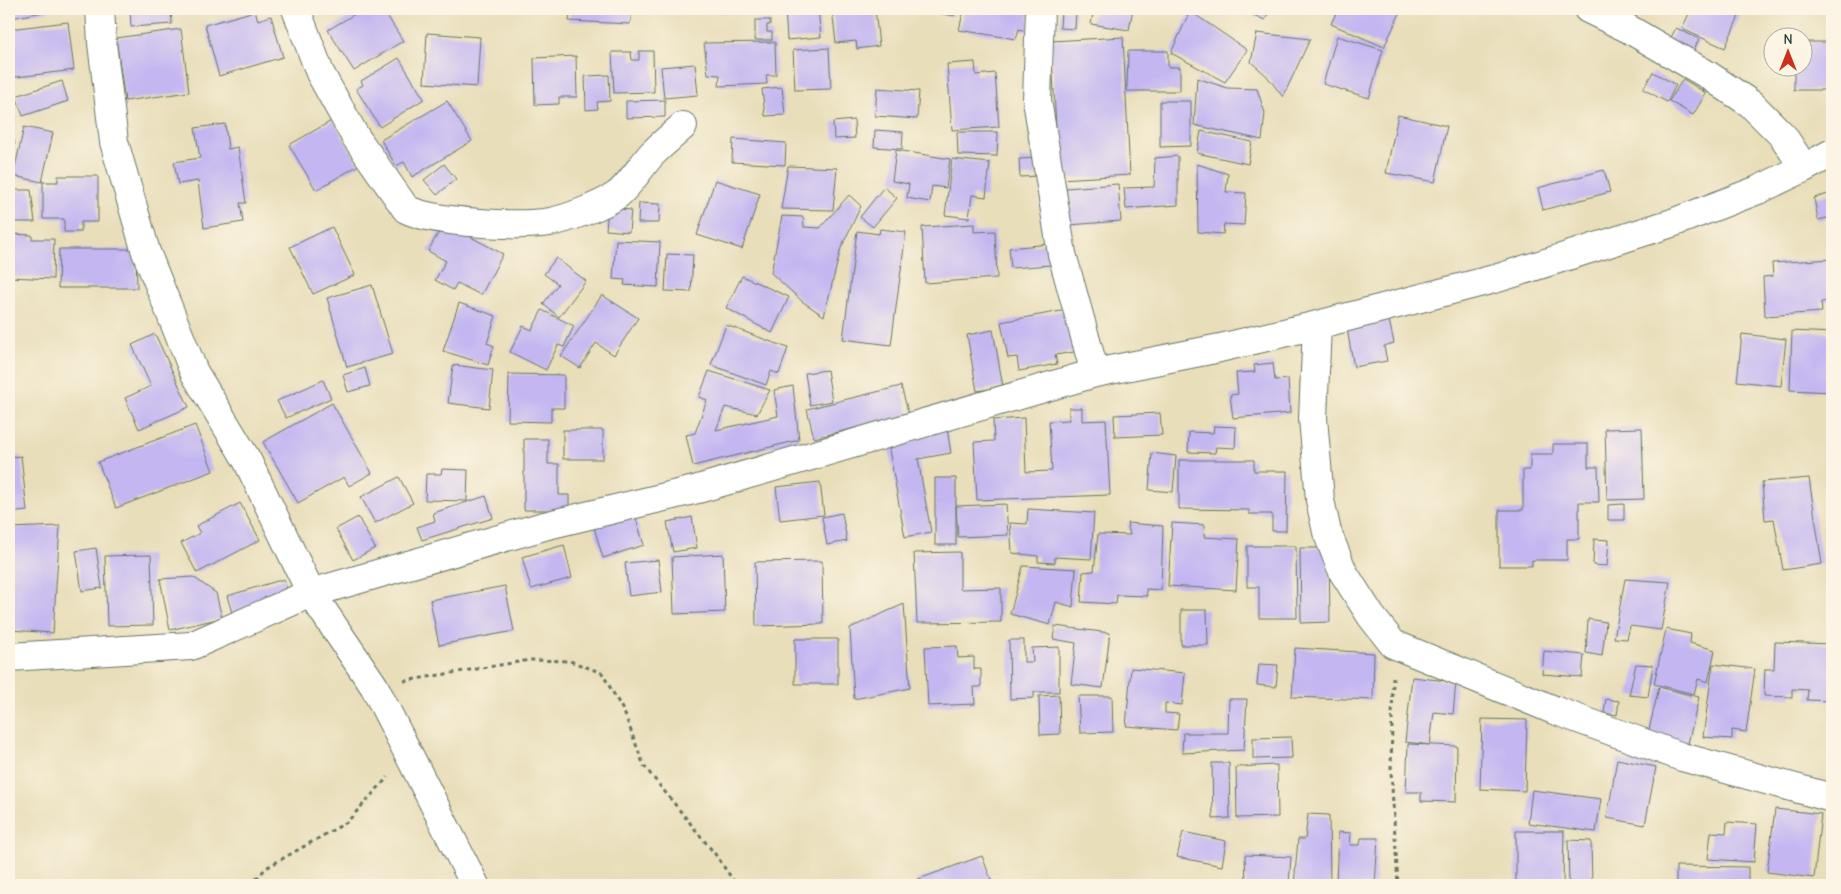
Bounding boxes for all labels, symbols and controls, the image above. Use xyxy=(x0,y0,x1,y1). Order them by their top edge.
north arrow xyxy=(1764,28,1814,78)
text: N xyxy=(1783,31,1793,48)

